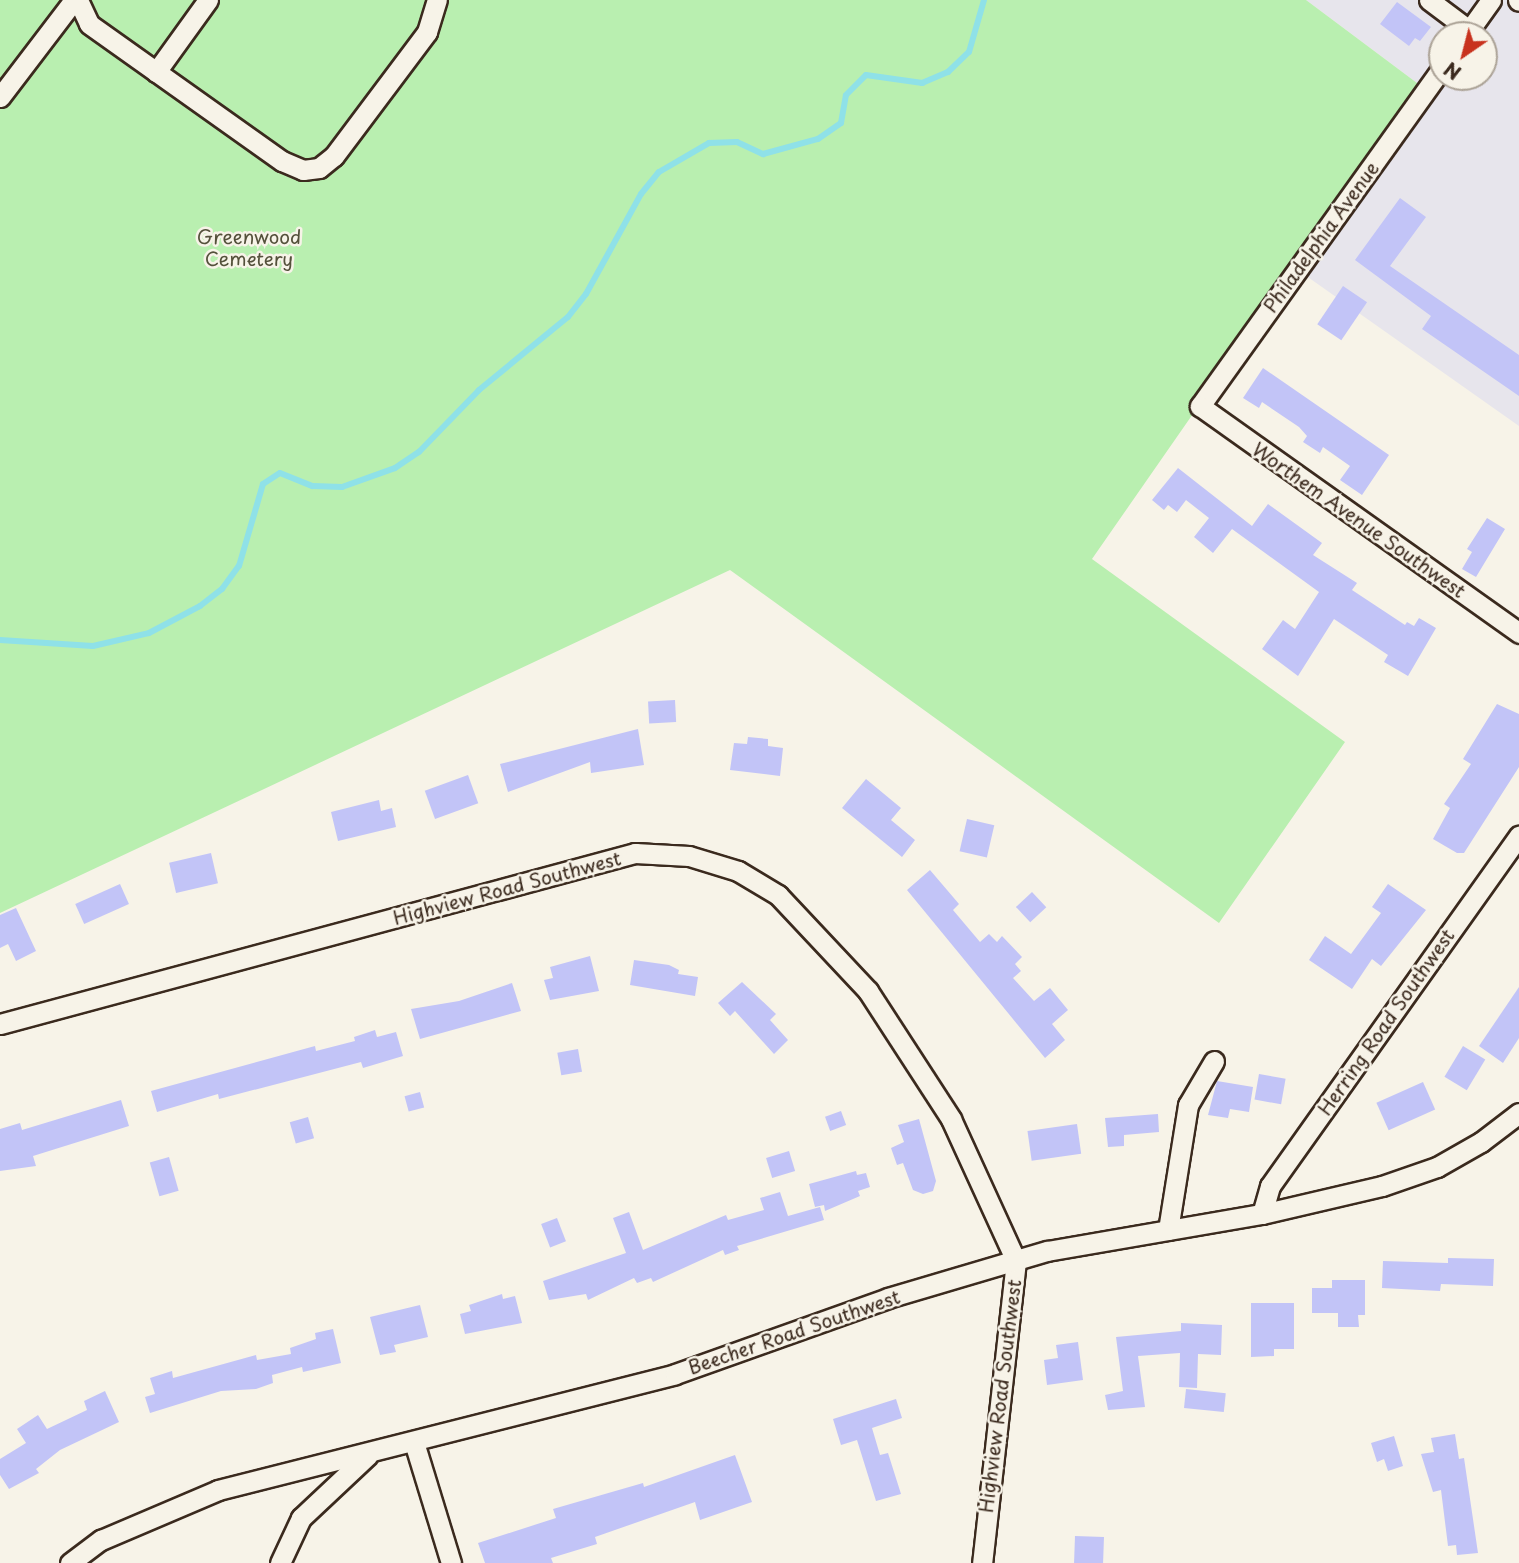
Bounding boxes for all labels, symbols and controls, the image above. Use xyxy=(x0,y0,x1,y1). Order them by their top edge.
north arrow xyxy=(1428,21,1498,91)
text: N xyxy=(1438,56,1466,87)
street label: Philadelphia Avenue xyxy=(1258,156,1384,318)
park label: Greenwood Cemetery xyxy=(197,226,301,270)
street label: Worthem Avenue Southwest xyxy=(1248,437,1470,603)
street label: Highview Road Southwest xyxy=(391,847,623,929)
street label: Herring Road Southwest xyxy=(1313,924,1459,1120)
street label: Highview Road Southwest xyxy=(974,1278,1026,1514)
street label: Beecher Road Southwest xyxy=(684,1285,904,1379)

